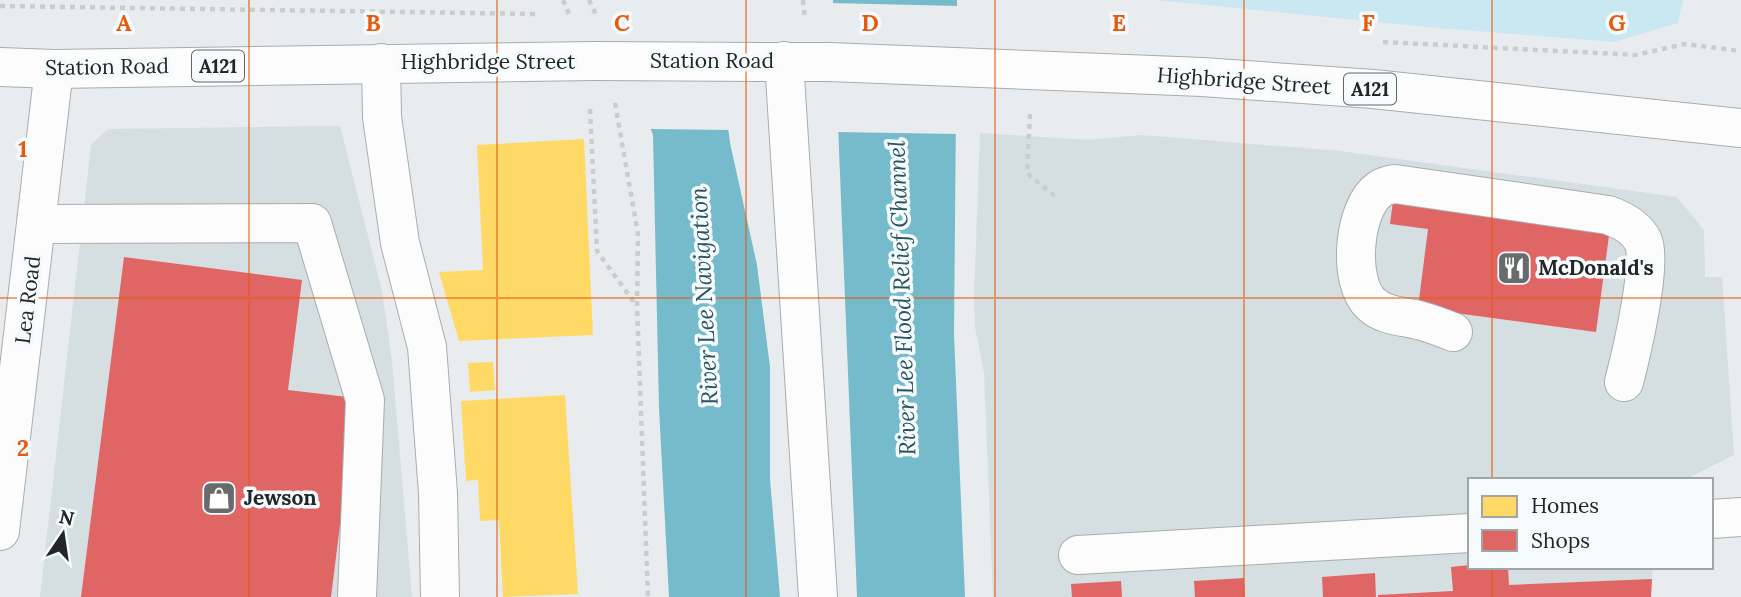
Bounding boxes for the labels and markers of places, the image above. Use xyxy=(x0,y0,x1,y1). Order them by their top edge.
restaurant icon: McDonald's xyxy=(1495,249,1533,287)
place label: McDonald's xyxy=(1538,254,1654,281)
shop icon: Jewson xyxy=(200,479,238,517)
place label: Jewson xyxy=(244,484,317,511)

